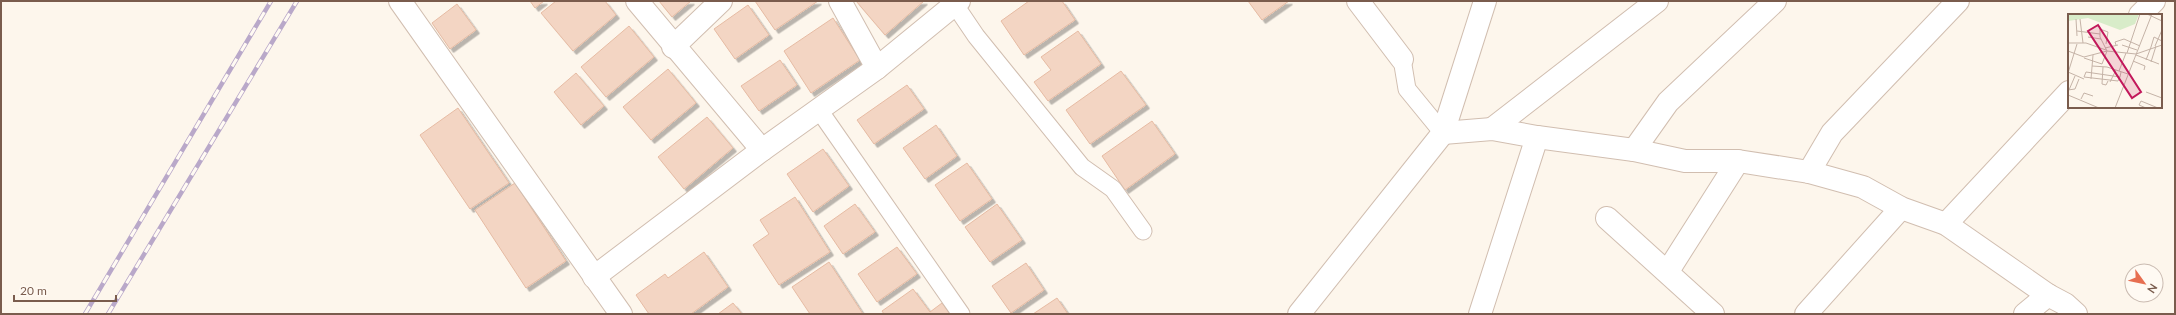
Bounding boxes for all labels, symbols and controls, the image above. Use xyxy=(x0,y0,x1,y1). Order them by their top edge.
inset map xyxy=(2068,14,2162,108)
north arrow xyxy=(2124,263,2164,303)
scale bar xyxy=(14,277,116,303)
text: N xyxy=(2145,282,2161,296)
text: 20 m xyxy=(20,283,47,298)

